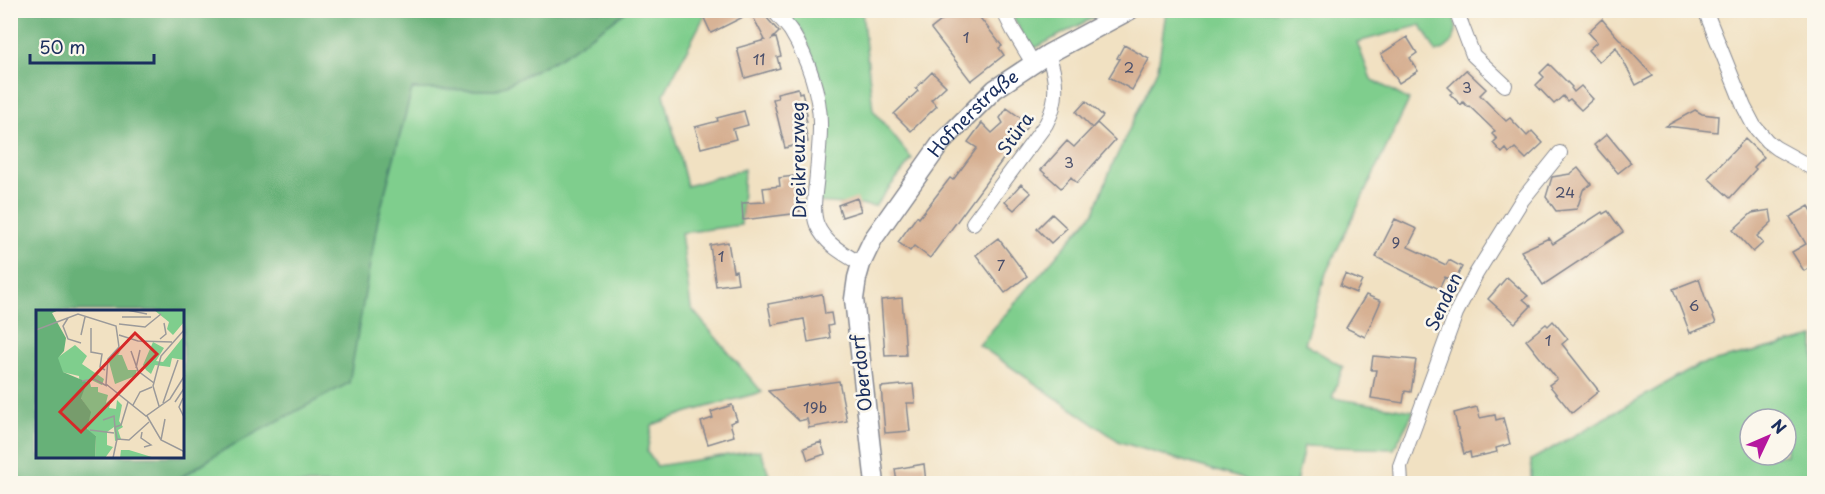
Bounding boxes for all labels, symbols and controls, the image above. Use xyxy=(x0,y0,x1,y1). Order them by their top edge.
house number: 1 xyxy=(963,25,969,48)
scale bar xyxy=(30,27,154,65)
text: 50 m xyxy=(39,33,86,60)
house number: 11 xyxy=(753,47,765,70)
house number: 2 xyxy=(1124,55,1134,78)
street label: Hofnerstraße xyxy=(920,62,1023,162)
house number: 3 xyxy=(1462,75,1472,98)
street label: Dreikreuzweg xyxy=(783,101,812,219)
street label: Stüra xyxy=(990,106,1039,160)
house number: 3 xyxy=(1064,150,1074,173)
house number: 24 xyxy=(1555,180,1575,203)
house number: 9 xyxy=(1392,230,1400,253)
house number: 1 xyxy=(718,244,724,267)
house number: 7 xyxy=(997,253,1006,276)
street label: Senden xyxy=(1417,268,1468,335)
house number: 6 xyxy=(1689,293,1699,316)
inset map xyxy=(36,310,184,458)
house number: 1 xyxy=(1545,328,1551,351)
street label: Oberdorf xyxy=(843,331,878,413)
house number: 19b xyxy=(803,395,827,418)
north arrow xyxy=(1738,407,1798,467)
text: N xyxy=(1766,413,1793,439)

